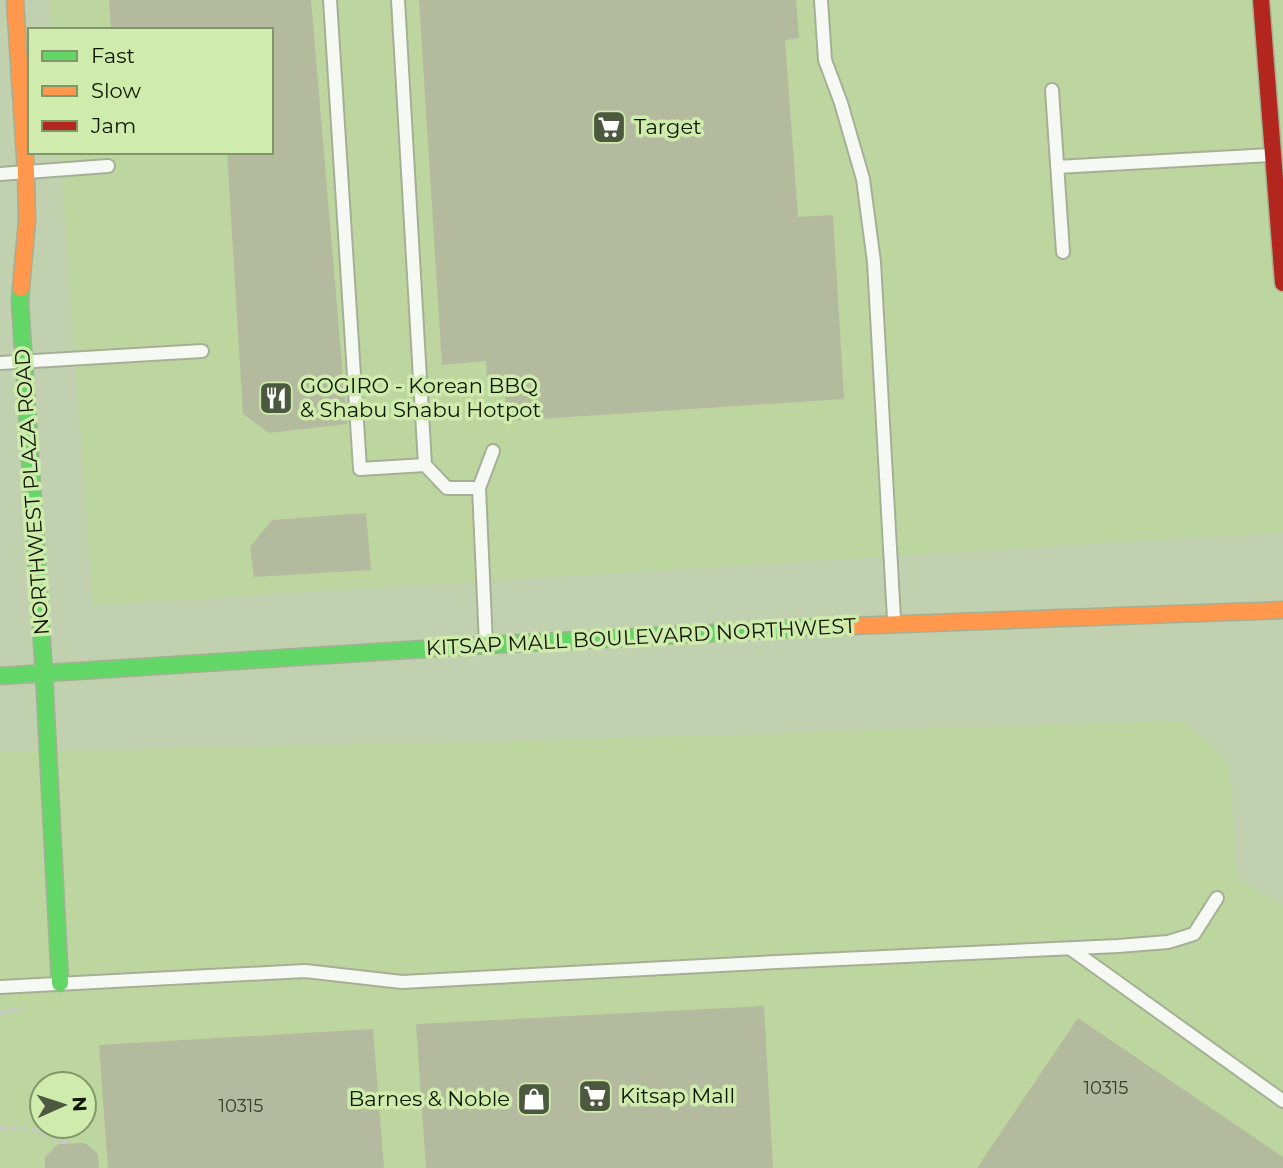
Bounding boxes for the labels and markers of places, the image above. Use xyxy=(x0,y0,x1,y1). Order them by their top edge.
supermarket icon: Target xyxy=(590,108,628,146)
place label: Target xyxy=(634,114,702,139)
place label: GOGIRO - Korean BBQ & Shabu Shabu Hotpot xyxy=(300,373,541,422)
restaurant icon: GOGIRO - Korean BBQ & Shabu Shabu Hotpot xyxy=(257,379,295,417)
supermarket icon: Kitsap Mall xyxy=(576,1077,614,1115)
shop icon: Barnes & Noble xyxy=(515,1080,553,1118)
place label: Kitsap Mall xyxy=(620,1083,735,1108)
place label: Barnes & Noble xyxy=(349,1086,510,1111)

